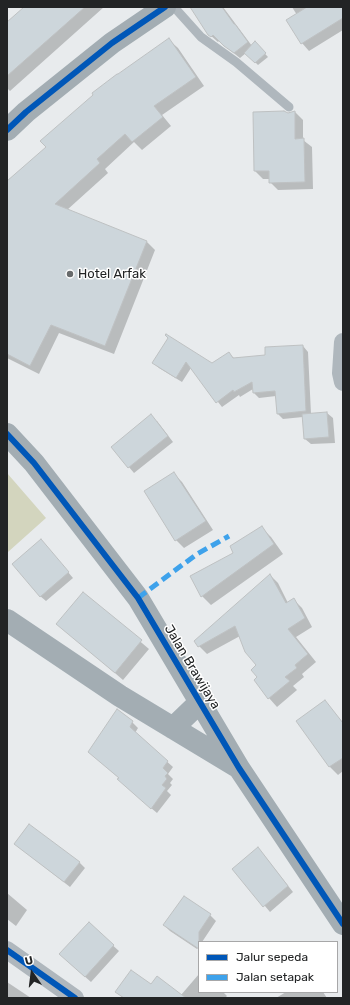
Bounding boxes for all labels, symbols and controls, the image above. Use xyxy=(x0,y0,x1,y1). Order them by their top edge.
place label: Hotel Arfak xyxy=(78,266,146,282)
marker: Hotel Arfak xyxy=(65,269,75,279)
street label: Jalan Brawijaya xyxy=(161,622,223,712)
legend xyxy=(198,941,338,993)
text: Jalur sepeda xyxy=(236,950,308,964)
north arrow xyxy=(12,953,52,993)
text: U xyxy=(24,954,34,968)
text: Jalan setapak xyxy=(236,970,314,984)

